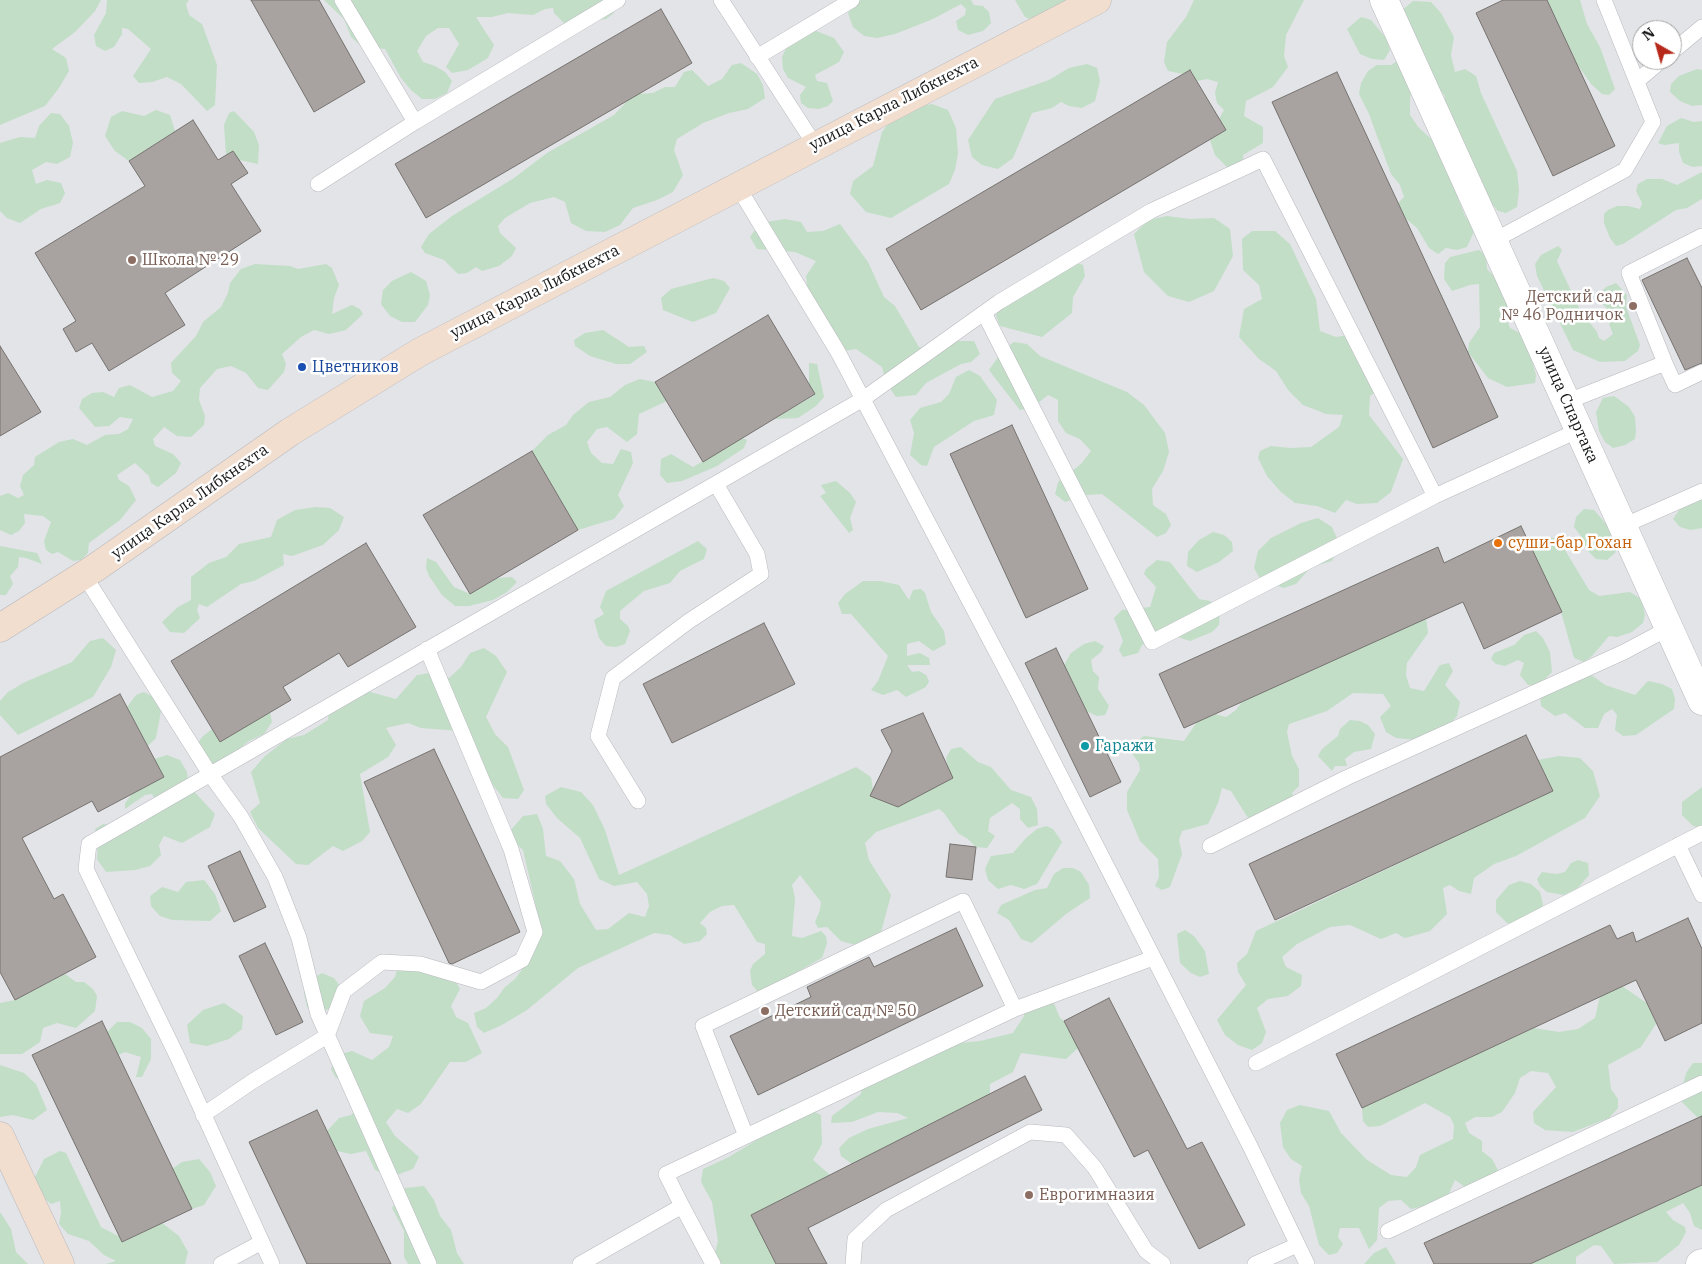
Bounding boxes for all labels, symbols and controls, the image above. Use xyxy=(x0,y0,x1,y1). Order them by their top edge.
north arrow xyxy=(1632,20,1682,70)
text: N xyxy=(1638,23,1658,44)
street label: улица Карла Либкнехта xyxy=(806,53,982,155)
street label: улица Карла Либкнехта xyxy=(447,241,623,343)
place label: Школа № 29 xyxy=(142,250,239,270)
marker: Школа № 29 xyxy=(126,254,138,266)
place label: Детский сад № 46 Родничок xyxy=(1501,287,1623,325)
marker: Детский сад № 46 Родничок xyxy=(1627,300,1639,312)
street label: улица Спартака xyxy=(1534,344,1602,466)
place label: Цветников xyxy=(312,357,399,377)
marker: Цветников xyxy=(296,361,308,373)
street label: улица Карла Либкнехта xyxy=(108,440,272,564)
place label: суши-бар Гохан xyxy=(1508,533,1632,553)
marker: суши-бар Гохан xyxy=(1492,537,1504,549)
place label: Гаражи xyxy=(1095,736,1154,756)
marker: Гаражи xyxy=(1079,740,1091,752)
place label: Детский сад № 50 xyxy=(775,1001,916,1021)
marker: Детский сад № 50 xyxy=(759,1005,771,1017)
place label: Еврогимназия xyxy=(1039,1185,1155,1205)
marker: Еврогимназия xyxy=(1023,1189,1035,1201)

